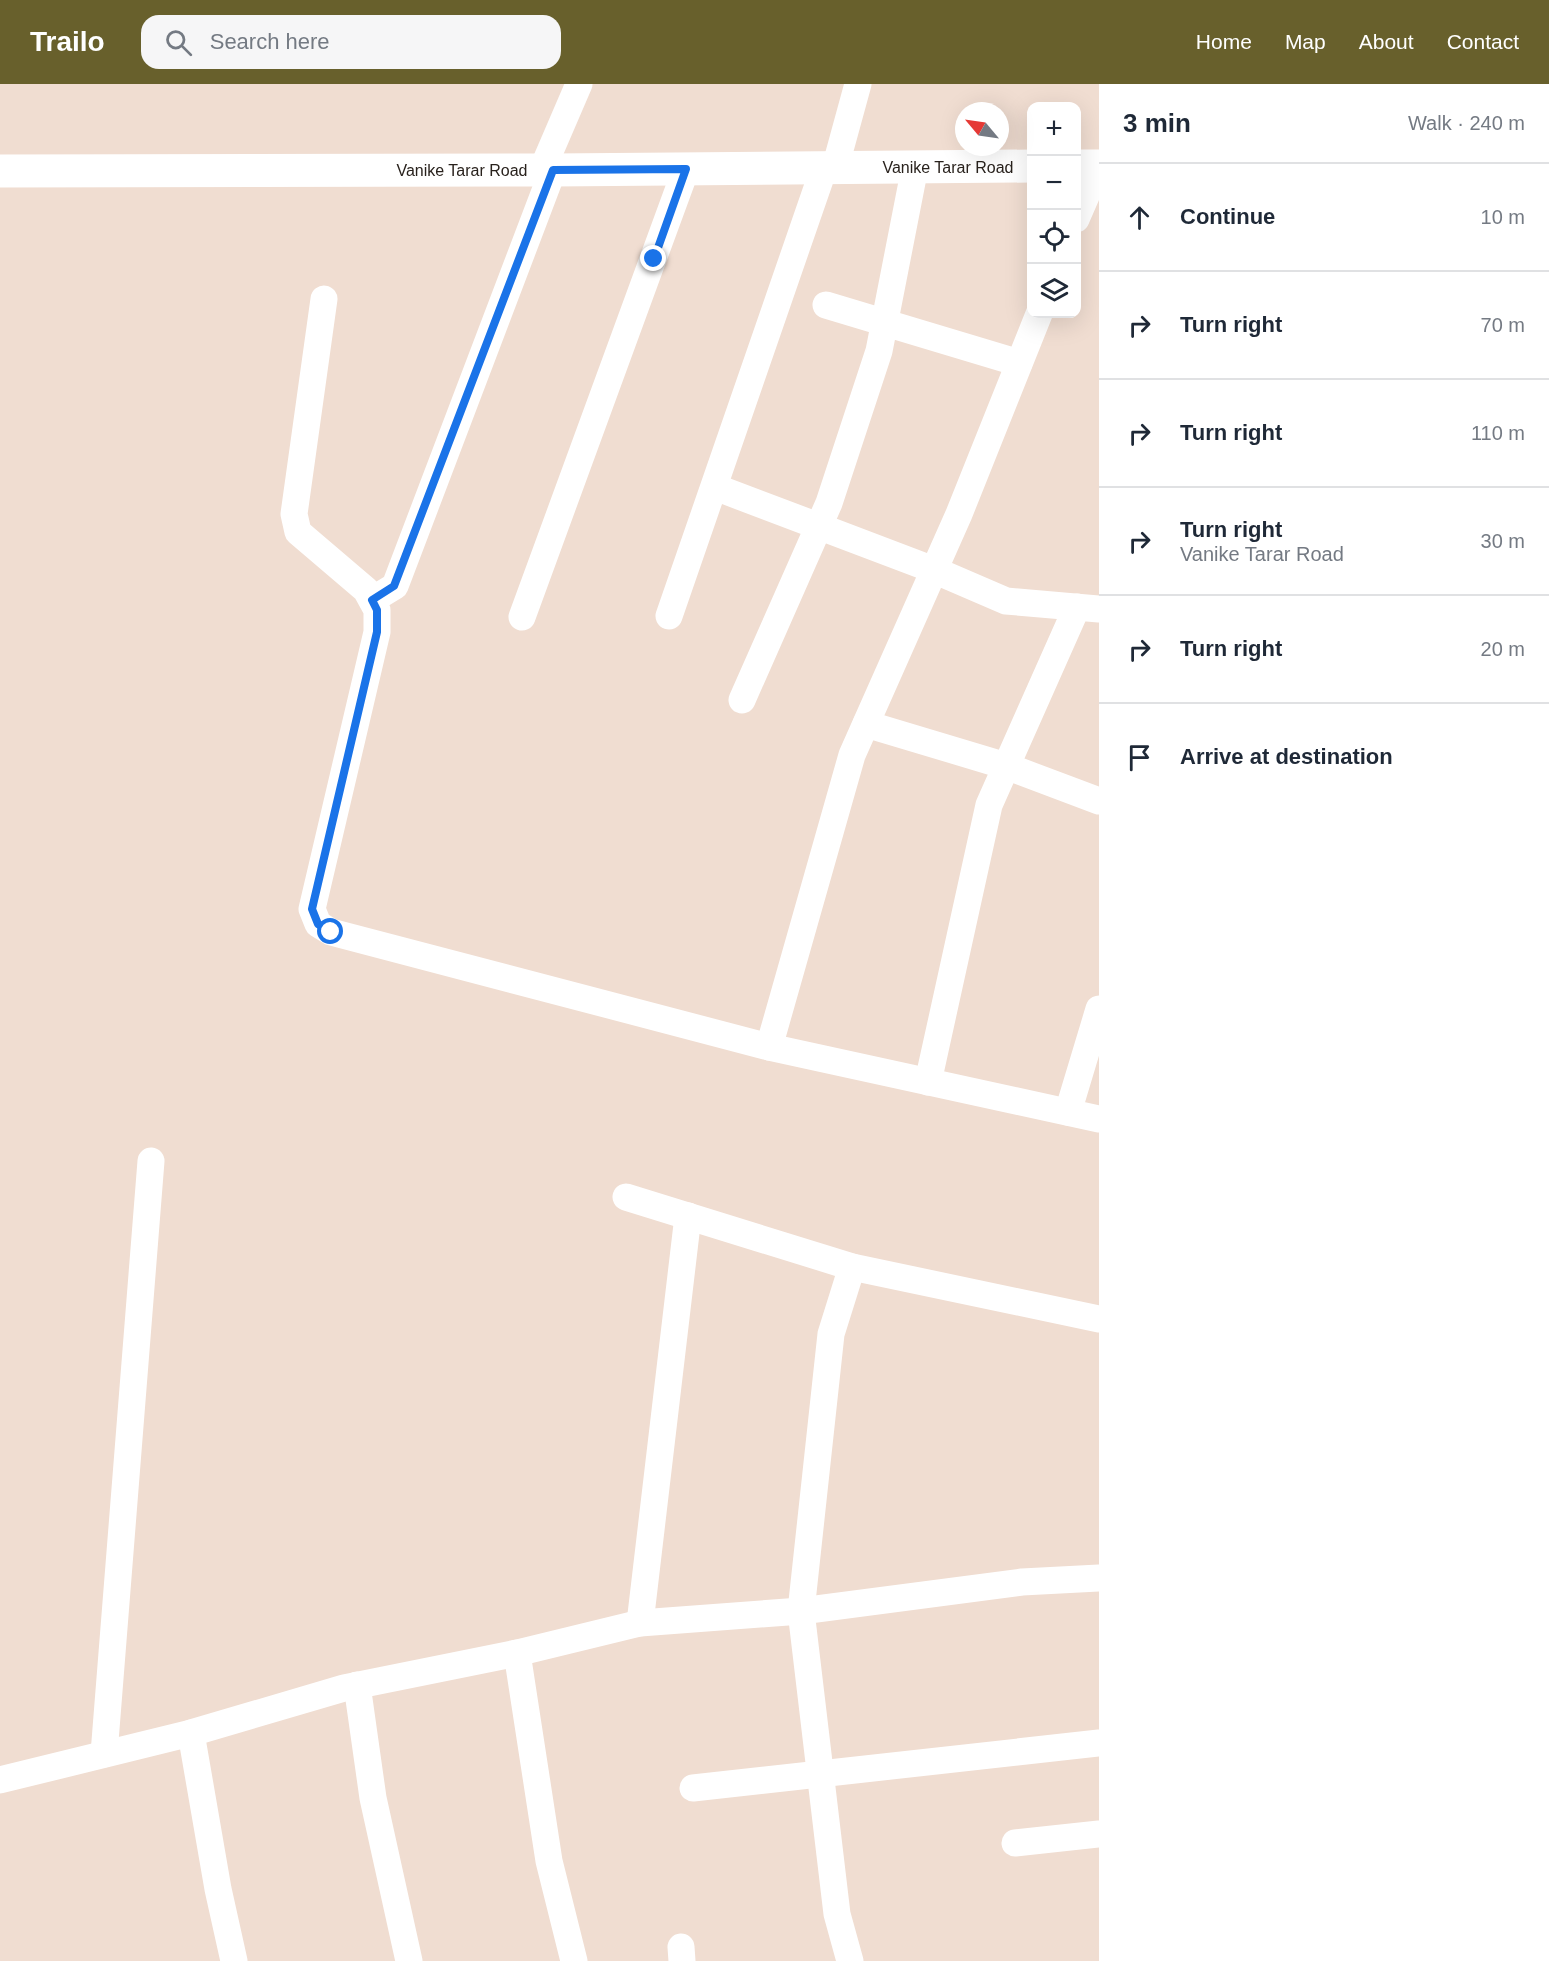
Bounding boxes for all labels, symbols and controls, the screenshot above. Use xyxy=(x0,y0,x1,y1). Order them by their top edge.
search box xyxy=(141,15,561,69)
text: Trailo xyxy=(30,26,105,57)
icon: search xyxy=(162,26,195,59)
text: Search here xyxy=(210,29,330,54)
text: Home xyxy=(1196,30,1252,53)
text: Map xyxy=(1285,30,1326,53)
text: About xyxy=(1359,30,1414,53)
text: Contact xyxy=(1447,30,1519,53)
north arrow xyxy=(955,102,1009,156)
map controls xyxy=(1027,102,1081,318)
button: + xyxy=(1027,102,1081,156)
text: 3 min xyxy=(1123,108,1191,138)
text: Walk · 240 m xyxy=(1408,112,1525,134)
button: − xyxy=(1027,156,1081,210)
street label: Vanike Tarar Road xyxy=(882,159,1014,176)
street label: Vanike Tarar Road xyxy=(396,162,528,179)
icon: ahead xyxy=(1123,201,1156,234)
text: Continue xyxy=(1180,204,1275,229)
text: 10 m xyxy=(1481,206,1525,228)
button: locate xyxy=(1027,210,1081,264)
route end xyxy=(640,245,666,271)
button: layers xyxy=(1027,264,1081,318)
icon: right xyxy=(1123,309,1156,342)
text: Turn right xyxy=(1180,312,1282,337)
text: 70 m xyxy=(1481,314,1525,336)
icon: right xyxy=(1123,417,1156,450)
text: Turn right xyxy=(1180,420,1282,445)
text: 110 m xyxy=(1471,422,1525,444)
text: Turn right xyxy=(1180,517,1282,542)
icon: right xyxy=(1123,525,1156,558)
text: 30 m xyxy=(1481,530,1525,552)
text: Vanike Tarar Road xyxy=(1180,543,1344,565)
icon: right xyxy=(1123,633,1156,666)
text: Turn right xyxy=(1180,636,1282,661)
text: 20 m xyxy=(1481,638,1525,660)
icon: arrive xyxy=(1123,741,1156,774)
text: Arrive at destination xyxy=(1180,744,1393,769)
route start xyxy=(317,918,343,944)

